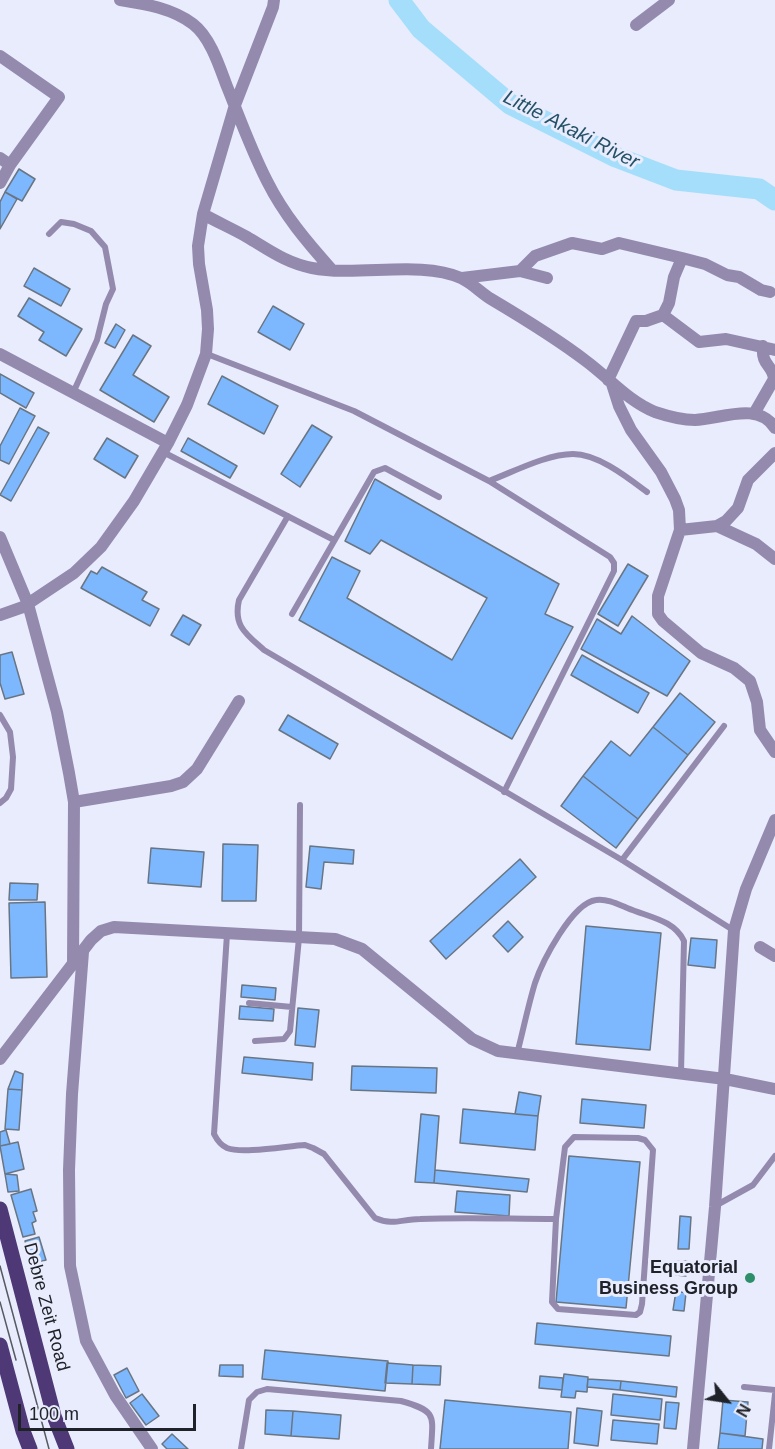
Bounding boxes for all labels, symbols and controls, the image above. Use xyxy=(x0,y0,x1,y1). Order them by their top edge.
water label: Little Akaki River xyxy=(499,86,643,174)
street label: Debre Zeit Road xyxy=(18,1240,74,1374)
place label: Equatorial Business Group xyxy=(599,1257,738,1300)
marker: Equatorial Business Group xyxy=(743,1271,757,1285)
north arrow xyxy=(697,1371,757,1431)
scale bar xyxy=(21,1392,200,1430)
text: N xyxy=(733,1401,753,1420)
text: 100 m xyxy=(29,1404,79,1424)

